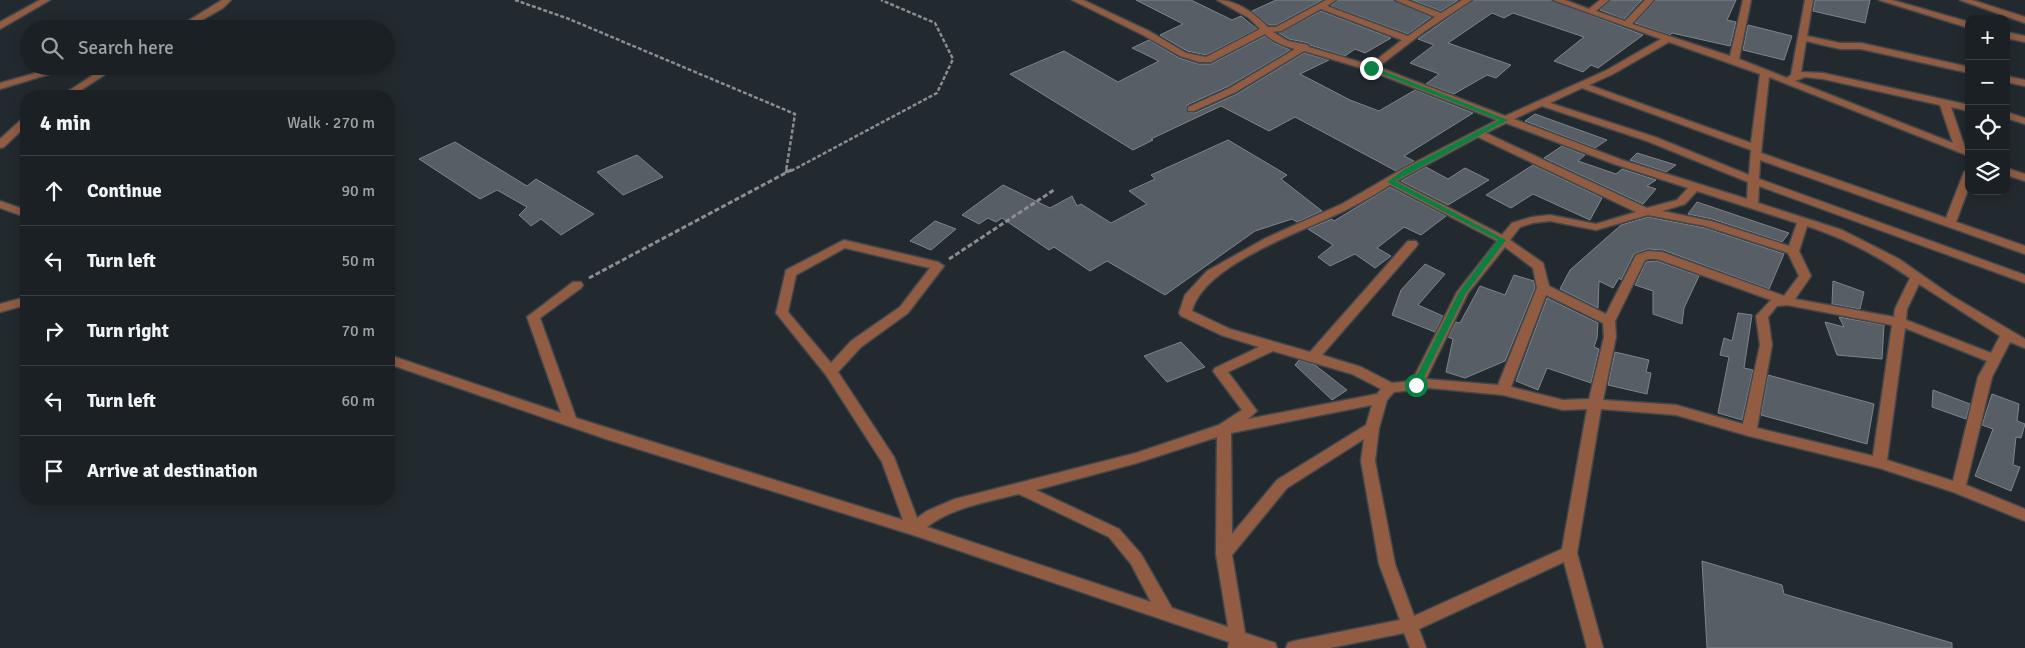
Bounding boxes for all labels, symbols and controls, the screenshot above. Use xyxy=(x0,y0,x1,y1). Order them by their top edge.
map controls xyxy=(1965,15,2010,195)
button: + xyxy=(1965,15,2010,60)
search box xyxy=(20,20,395,75)
icon: search xyxy=(38,34,66,62)
text: Search here xyxy=(78,36,174,60)
route end xyxy=(1360,57,1383,80)
button: − xyxy=(1965,60,2010,105)
button: locate xyxy=(1965,105,2010,150)
text: 4 min xyxy=(40,110,91,136)
text: Walk · 270 m xyxy=(287,113,375,133)
button: layers xyxy=(1965,150,2010,195)
icon: ahead xyxy=(40,177,68,205)
text: Continue xyxy=(87,179,162,203)
text: 90 m xyxy=(341,181,375,201)
icon: left xyxy=(40,247,68,275)
text: Turn left xyxy=(87,249,156,273)
text: 50 m xyxy=(341,251,375,271)
icon: right xyxy=(40,317,68,345)
text: Turn right xyxy=(87,319,169,343)
text: 70 m xyxy=(341,321,375,341)
route start xyxy=(1405,374,1428,397)
icon: left xyxy=(40,387,68,415)
text: Turn left xyxy=(87,389,156,413)
text: 60 m xyxy=(341,391,375,411)
icon: arrive xyxy=(40,457,68,485)
text: Arrive at destination xyxy=(87,459,258,483)

